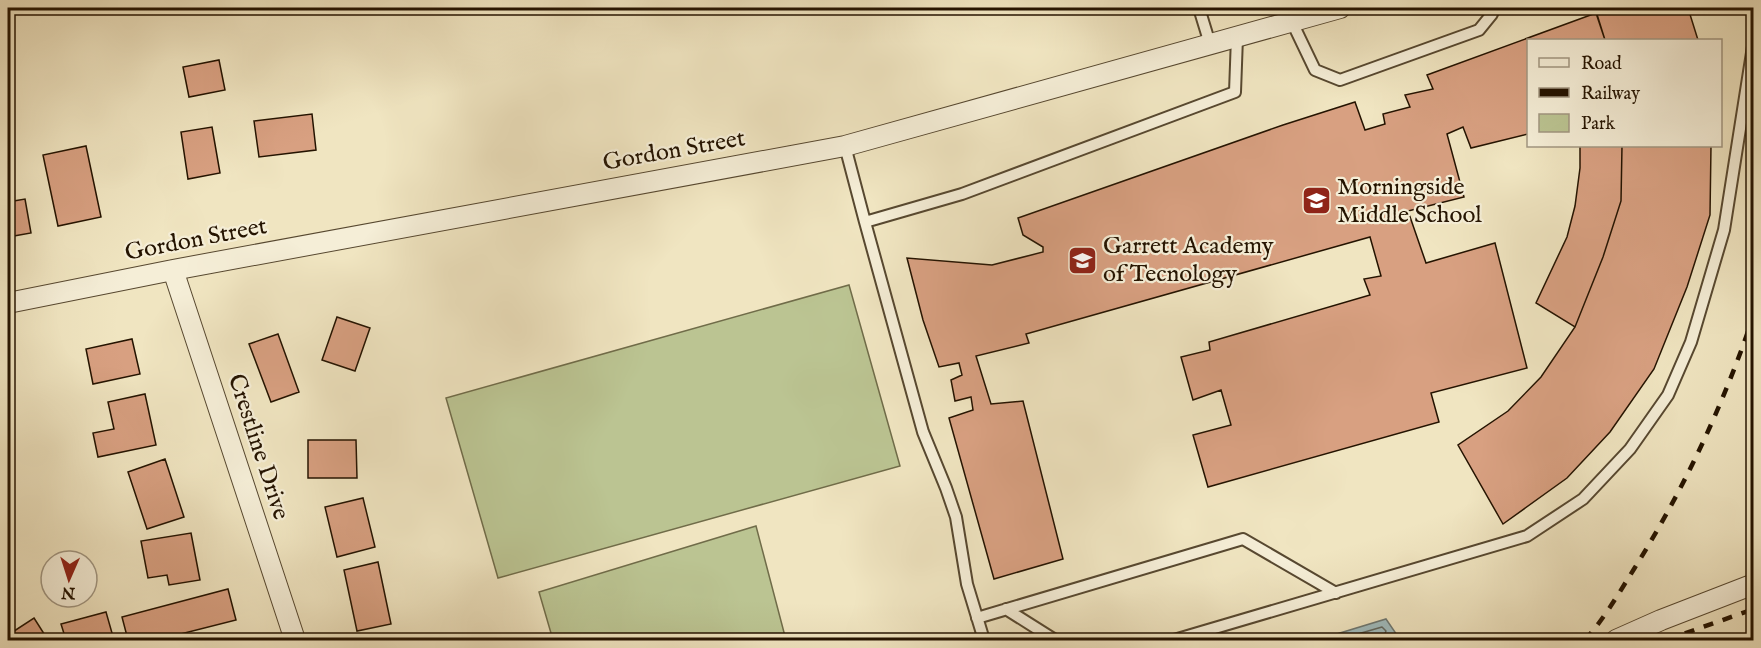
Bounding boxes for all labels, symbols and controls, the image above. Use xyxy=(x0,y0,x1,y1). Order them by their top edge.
legend xyxy=(1527,39,1722,147)
text: Road xyxy=(1581,53,1622,76)
text: Railway xyxy=(1581,83,1640,106)
text: Park xyxy=(1581,113,1616,136)
street label: Gordon Street xyxy=(600,123,748,179)
place label: Morningside Middle School xyxy=(1337,172,1482,231)
school or university icon: Morningside Middle School xyxy=(1300,185,1332,217)
street label: Gordon Street xyxy=(122,211,270,269)
place label: Garrett Academy of Tecnology xyxy=(1103,231,1274,290)
school or university icon: Garrett Academy of Tecnology xyxy=(1066,244,1098,276)
street label: Crestline Drive xyxy=(220,370,296,524)
north arrow xyxy=(39,549,99,609)
text: N xyxy=(61,582,77,602)

